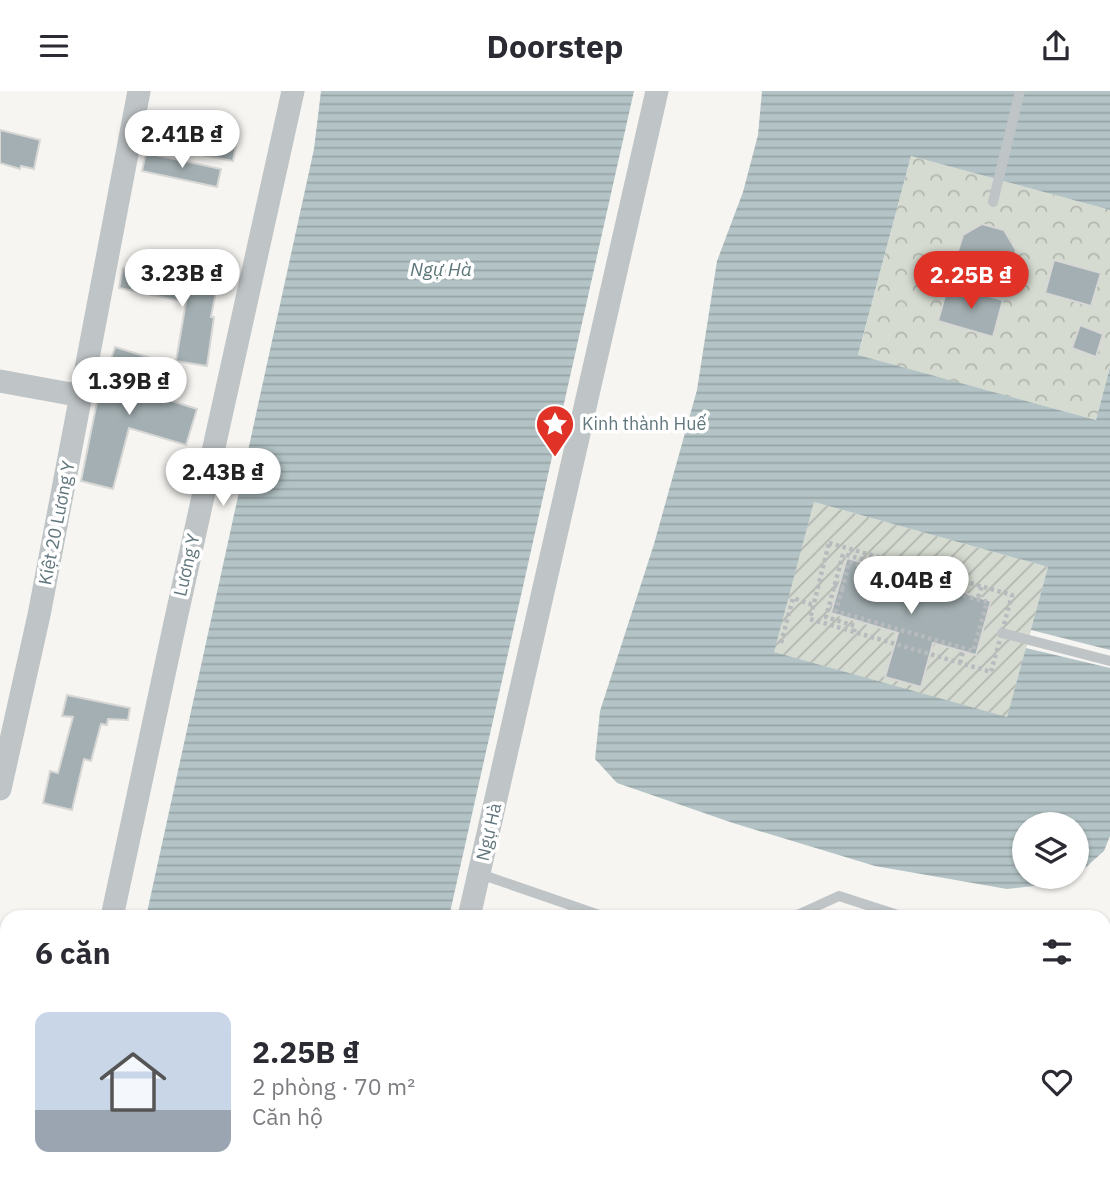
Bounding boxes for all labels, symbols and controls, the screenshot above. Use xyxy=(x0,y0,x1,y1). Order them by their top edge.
text: Doorstep xyxy=(487,25,623,67)
icon: menu xyxy=(35,27,73,65)
icon: share xyxy=(1037,27,1075,65)
pin: 2.41B ₫ xyxy=(117,111,247,170)
text: 2.41B ₫ xyxy=(141,118,223,148)
pin: 3.23B ₫ xyxy=(117,249,247,309)
pin: 2.25B ₫ xyxy=(906,251,1036,311)
text: 3.23B ₫ xyxy=(141,257,223,287)
water label: Ngự Hà xyxy=(410,257,472,281)
text: 2.25B ₫ xyxy=(930,259,1012,289)
pin: 1.39B ₫ xyxy=(64,357,194,417)
text: 1.39B ₫ xyxy=(88,365,170,395)
place icon: Kinh thành Huế xyxy=(534,403,576,458)
place label: Kinh thành Huế xyxy=(582,412,706,435)
pin: 2.43B ₫ xyxy=(158,449,288,508)
text: 2.43B ₫ xyxy=(182,456,264,486)
street label: Kiệt 20 Lương Y xyxy=(33,459,80,587)
street label: Lương Y xyxy=(168,531,205,599)
pin: 4.04B ₫ xyxy=(846,557,976,616)
text: 4.04B ₫ xyxy=(870,564,952,594)
street label: Ngự Hà xyxy=(471,800,506,863)
map controls xyxy=(1012,812,1089,889)
button: layers xyxy=(1012,812,1089,889)
text: 6 căn xyxy=(35,933,111,972)
icon: filters xyxy=(1038,933,1076,971)
text: 2.25B ₫ xyxy=(252,1032,360,1071)
icon: home xyxy=(91,1040,175,1124)
icon: heart xyxy=(1038,1063,1076,1101)
text: 2 phòng · 70 m² xyxy=(252,1071,415,1101)
text: Căn hộ xyxy=(252,1101,323,1131)

